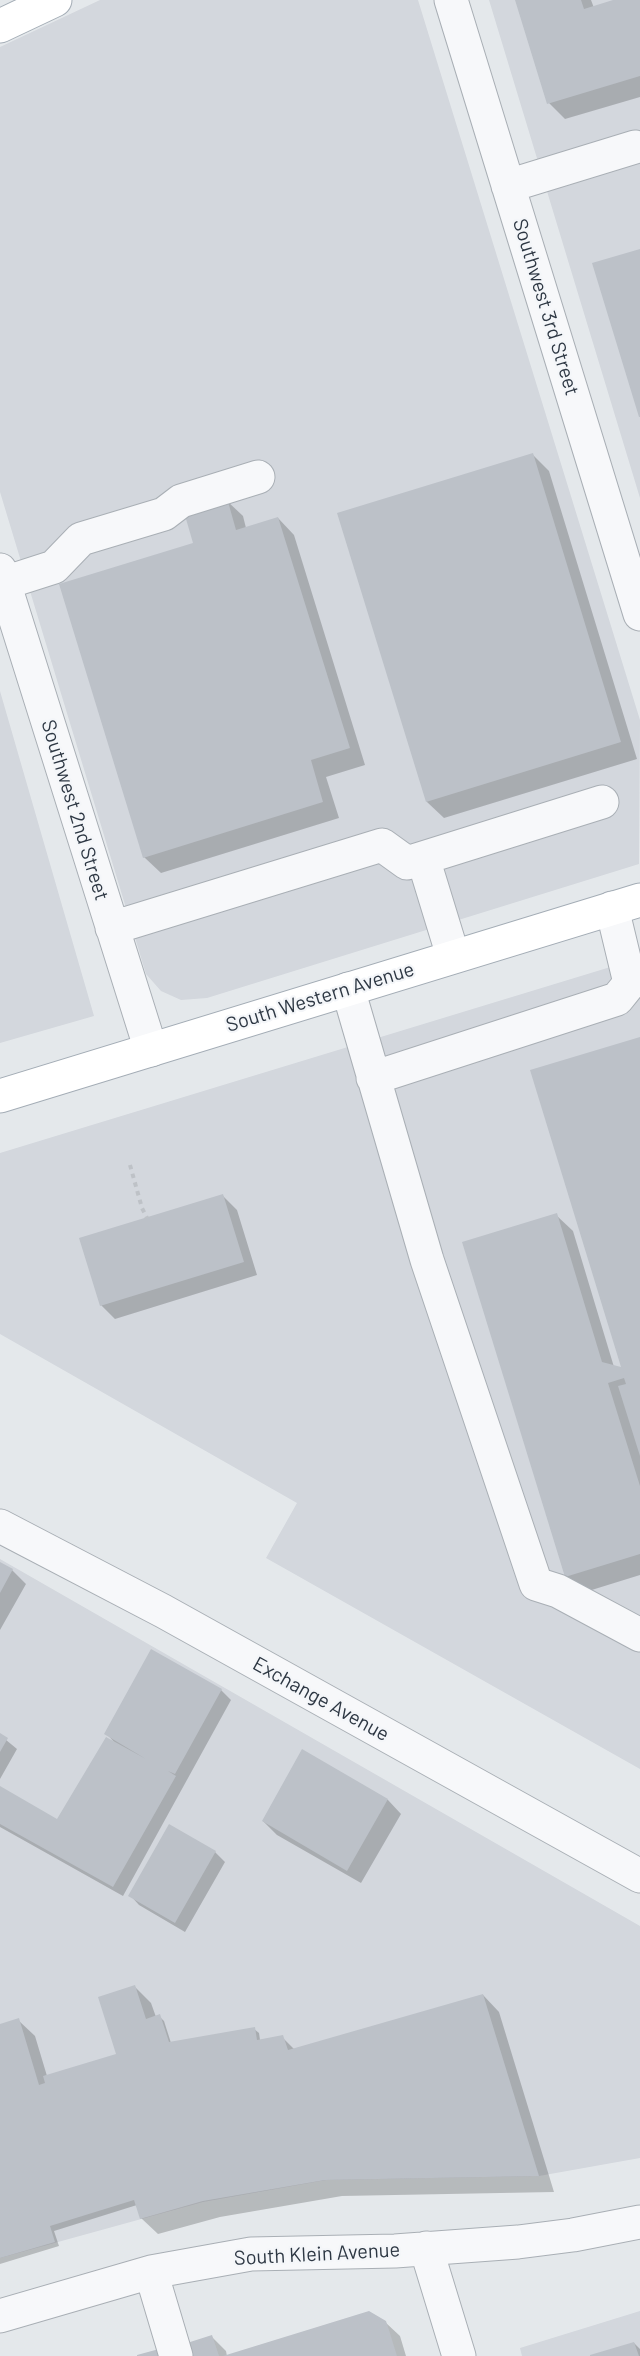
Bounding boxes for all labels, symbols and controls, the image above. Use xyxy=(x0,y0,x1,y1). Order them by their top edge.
street label: Southwest 3rd Street xyxy=(508,216,584,398)
street label: Southwest 2nd Street xyxy=(36,717,114,903)
street label: South Western Avenue xyxy=(223,957,417,1037)
street label: Exchange Avenue xyxy=(249,1652,393,1746)
street label: South Klein Avenue xyxy=(233,2238,401,2270)

